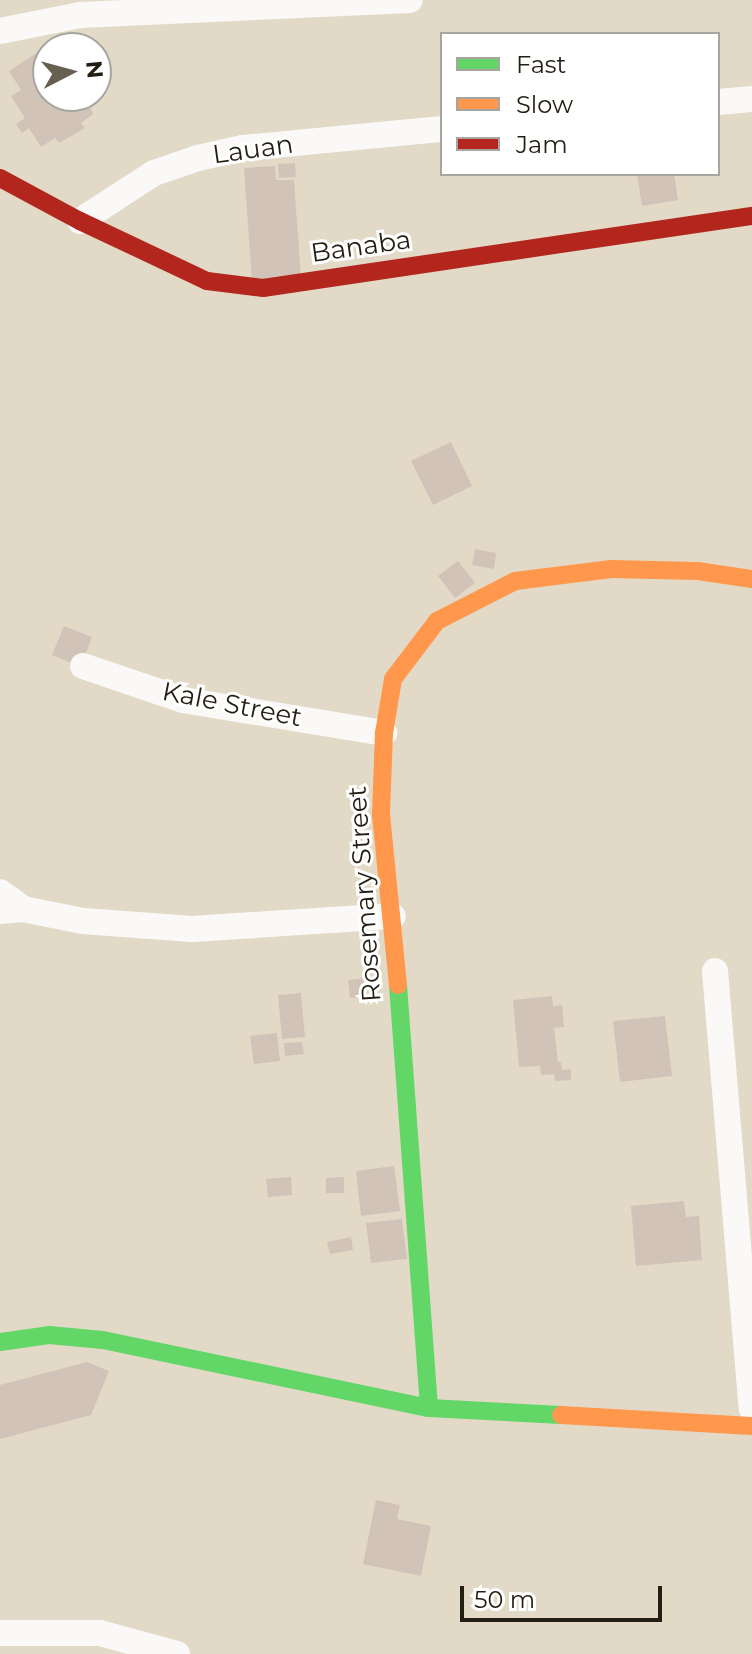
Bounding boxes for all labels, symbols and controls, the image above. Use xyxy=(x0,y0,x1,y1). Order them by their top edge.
north arrow xyxy=(32,32,112,112)
legend xyxy=(440,32,720,176)
text: Fast xyxy=(516,50,566,79)
text: N xyxy=(80,59,109,80)
text: Slow xyxy=(516,90,573,119)
street label: Lauan xyxy=(211,129,295,171)
text: Jam xyxy=(516,130,568,159)
street label: Banaba xyxy=(309,225,413,269)
street label: Kale Street xyxy=(160,676,304,734)
street label: Rosemary Street xyxy=(342,785,388,1003)
scale bar xyxy=(464,1570,666,1620)
text: 50 m xyxy=(474,1585,535,1614)

